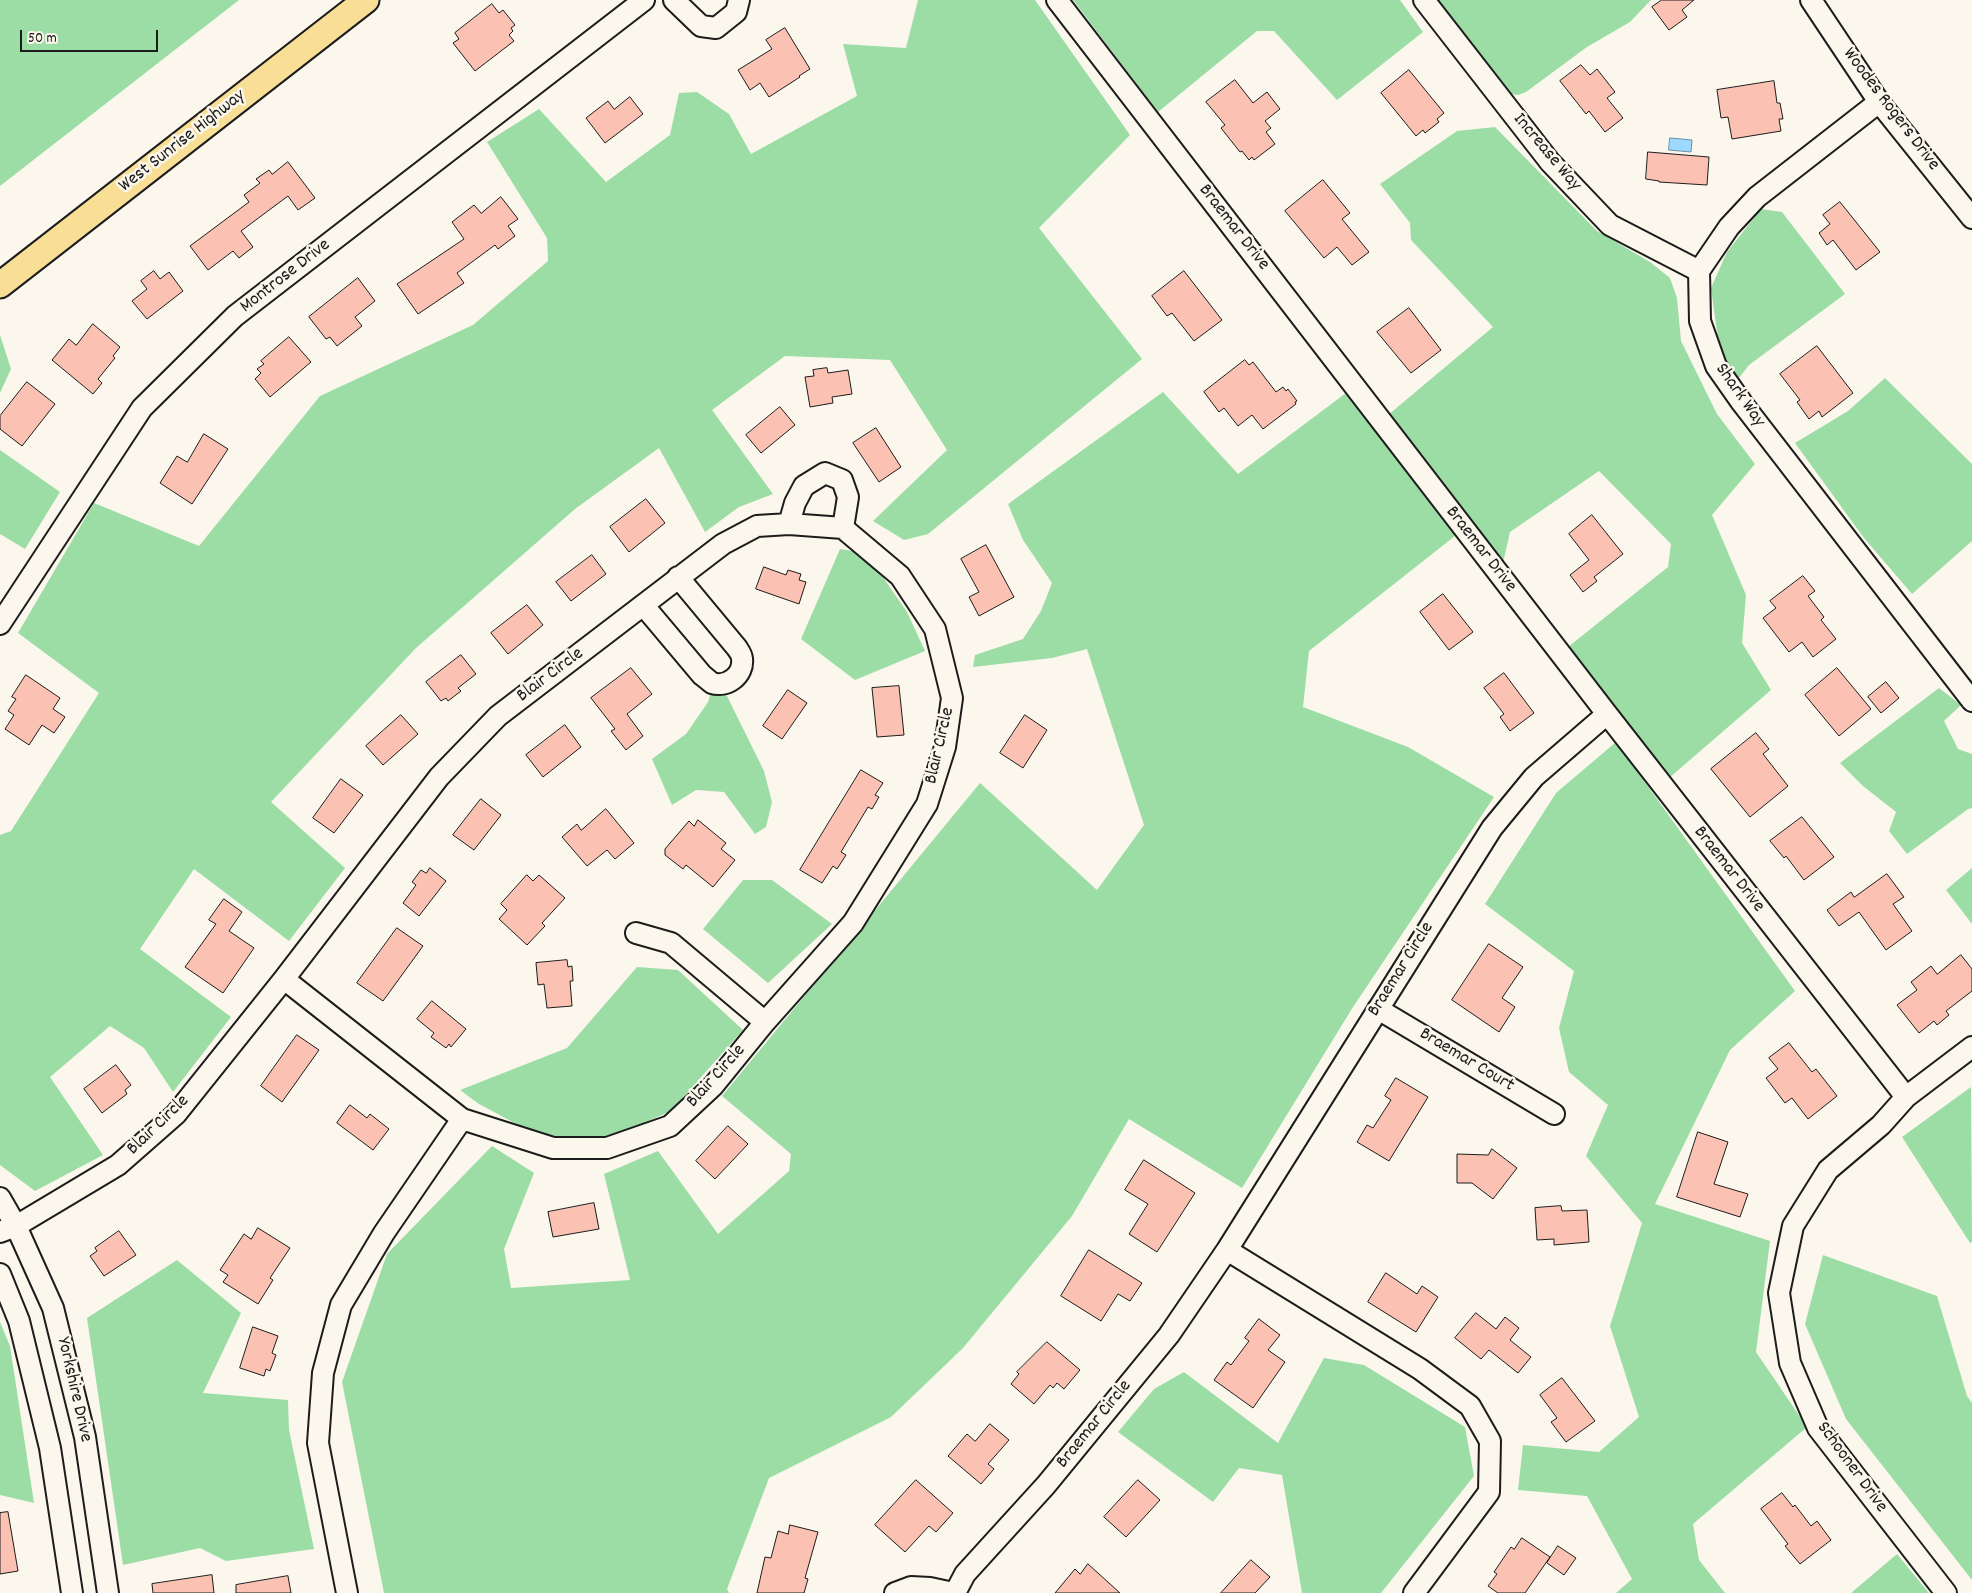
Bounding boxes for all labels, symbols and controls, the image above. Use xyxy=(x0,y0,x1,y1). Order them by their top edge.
scale bar xyxy=(22,20,160,52)
text: 50 m xyxy=(28,28,57,50)
street label: Woodes Rogers Drive xyxy=(1836,44,1944,176)
street label: West Sunrise Highway xyxy=(115,86,251,198)
street label: Increase Way xyxy=(1507,109,1585,197)
street label: Braemar Drive xyxy=(1192,180,1274,276)
street label: Montrose Drive xyxy=(236,235,336,319)
street label: Shark Way xyxy=(1709,360,1769,432)
street label: Braemar Drive xyxy=(1439,502,1521,598)
street label: Blair Circle xyxy=(513,644,589,708)
street label: Blair Circle xyxy=(921,706,961,786)
street label: Braemar Drive xyxy=(1687,822,1769,918)
street label: Braemar Circle xyxy=(1364,919,1440,1021)
street label: Braemar Court xyxy=(1414,1024,1518,1098)
street label: Blair Circle xyxy=(683,1040,751,1114)
street label: Blair Circle xyxy=(123,1091,195,1161)
street label: Yorkshire Drive xyxy=(50,1335,96,1445)
street label: Braemar Circle xyxy=(1052,1376,1138,1474)
street label: Schooner Drive xyxy=(1810,1418,1892,1518)

